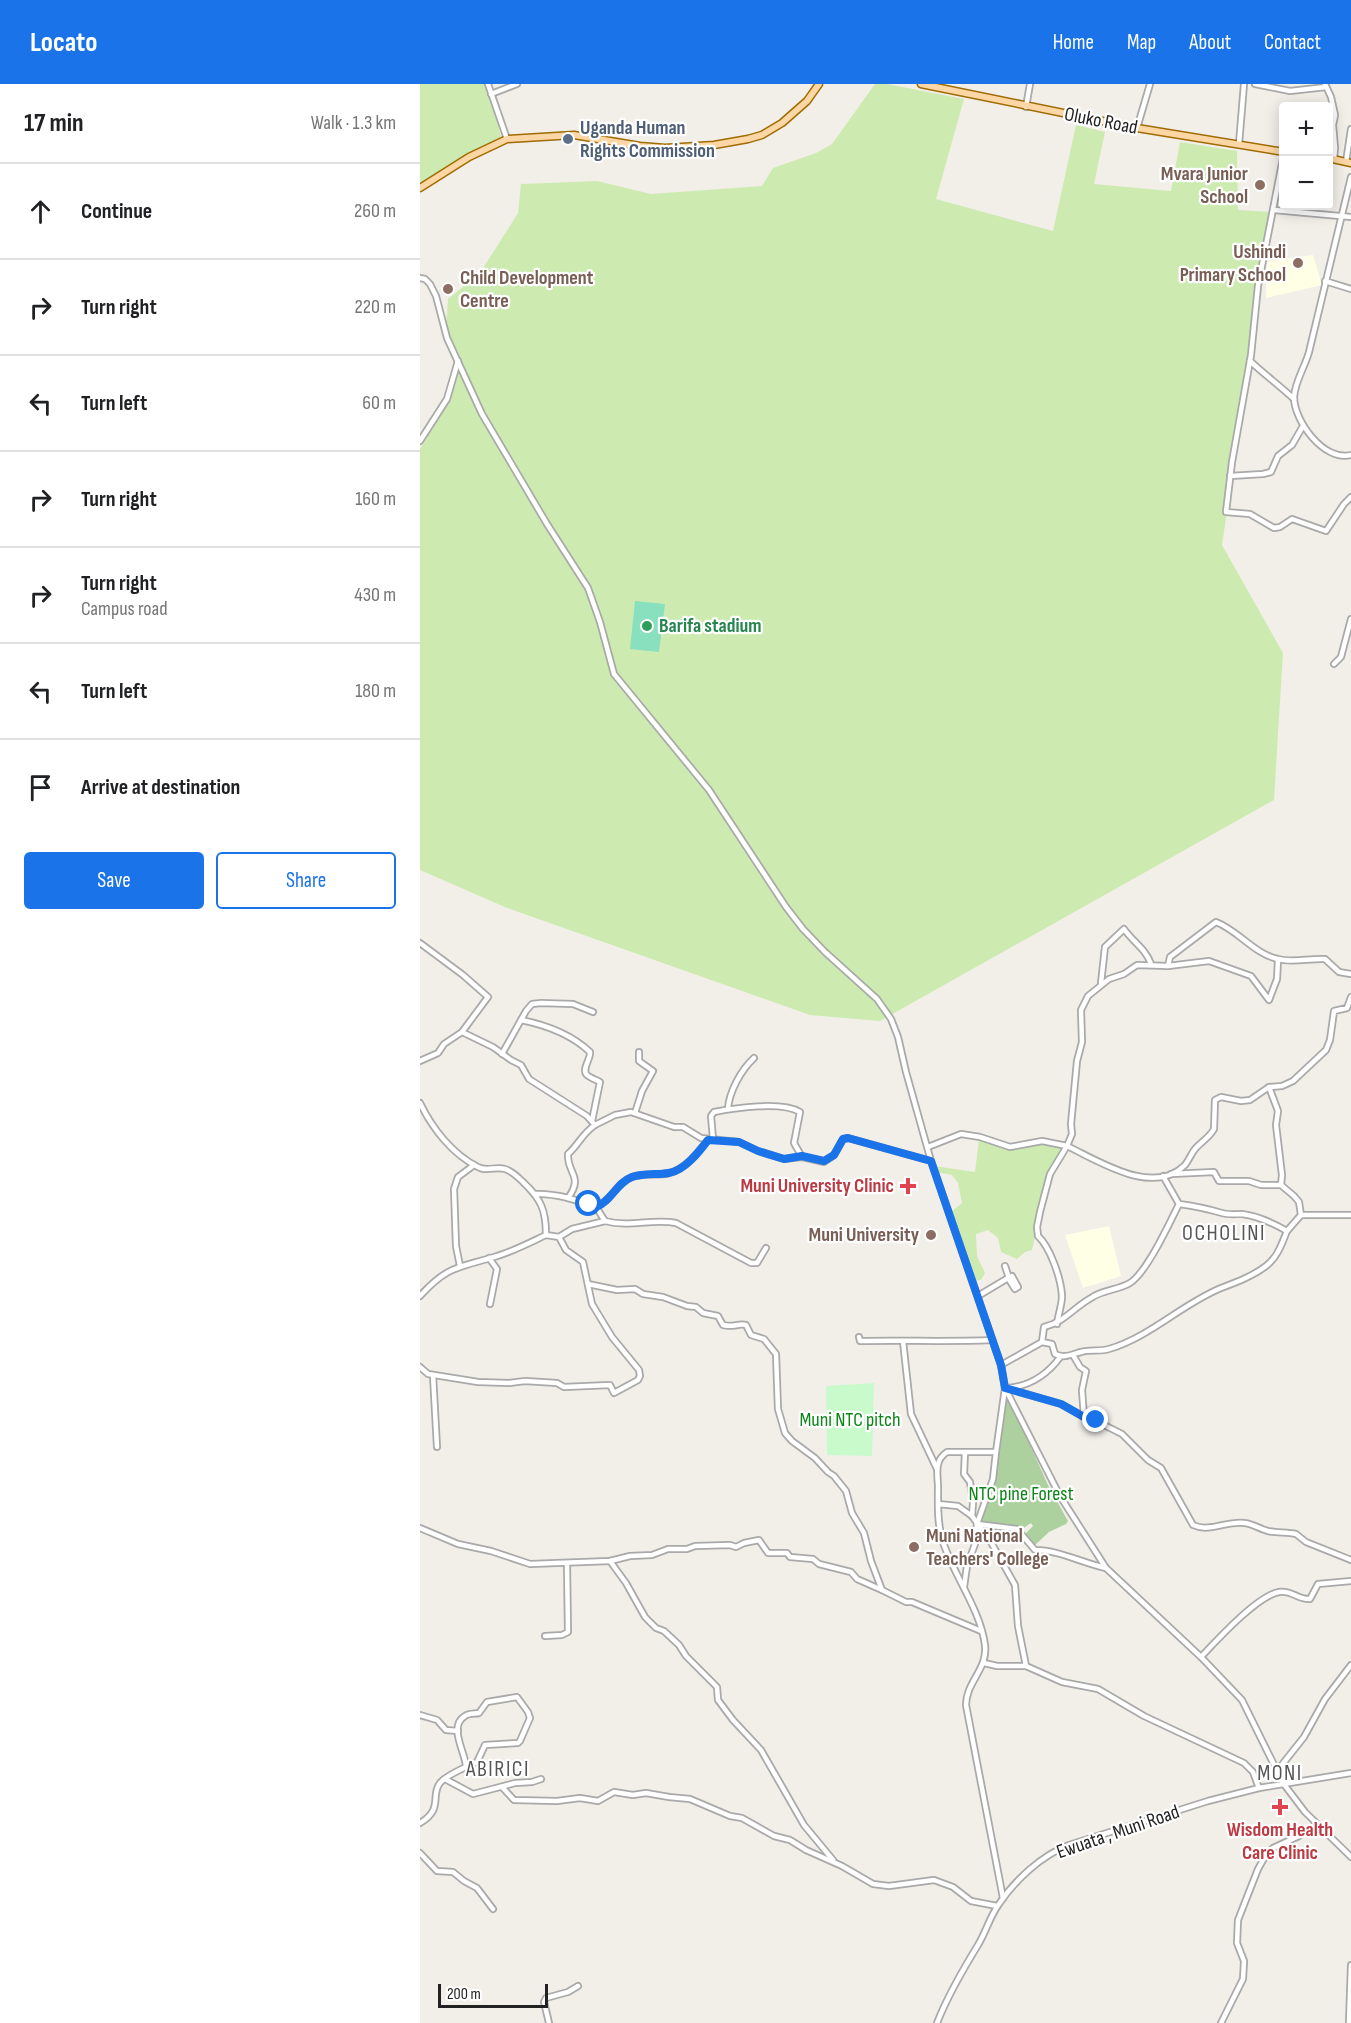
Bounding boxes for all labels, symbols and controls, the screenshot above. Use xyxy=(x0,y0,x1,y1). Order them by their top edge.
text: Locato xyxy=(30,26,97,59)
text: Home xyxy=(1053,30,1094,55)
text: Map xyxy=(1127,30,1156,55)
text: About xyxy=(1189,30,1231,55)
text: Contact xyxy=(1264,30,1321,55)
street label: Oluko Road xyxy=(1062,102,1140,140)
map controls xyxy=(1279,102,1333,210)
button: + xyxy=(1279,102,1333,156)
text: 17 min xyxy=(24,108,84,139)
text: Walk · 1.3 km xyxy=(311,111,396,135)
place label: Uganda Human Rights Commission xyxy=(580,116,715,163)
marker: Uganda Human Rights Commission xyxy=(561,132,575,146)
button: − xyxy=(1279,156,1333,210)
place label: Mvara Junior School xyxy=(1161,162,1248,209)
marker: Mvara Junior School xyxy=(1253,178,1267,192)
icon: ahead xyxy=(24,195,57,228)
text: Continue xyxy=(81,198,152,225)
text: 260 m xyxy=(354,199,396,223)
place label: Ushindi Primary School xyxy=(1180,240,1286,287)
marker: Ushindi Primary School xyxy=(1291,256,1305,270)
place label: Child Development Centre xyxy=(460,266,594,313)
marker: Child Development Centre xyxy=(441,282,455,296)
icon: right xyxy=(24,291,57,324)
text: Turn right xyxy=(81,294,157,321)
text: 220 m xyxy=(355,295,396,319)
icon: left xyxy=(24,387,57,420)
text: Turn left xyxy=(81,390,147,417)
text: 60 m xyxy=(362,391,396,415)
icon: right xyxy=(24,483,57,516)
text: Turn right xyxy=(81,486,157,513)
text: 160 m xyxy=(355,487,396,511)
text: Turn right xyxy=(81,570,157,597)
icon: right xyxy=(24,579,57,612)
text: 430 m xyxy=(354,583,396,607)
text: Campus road xyxy=(81,597,168,621)
place label: Barifa stadium xyxy=(659,614,762,638)
marker: Barifa stadium xyxy=(640,619,654,633)
icon: left xyxy=(24,675,57,708)
text: Turn left xyxy=(81,678,147,705)
text: 180 m xyxy=(355,679,396,703)
icon: arrive xyxy=(24,771,57,804)
text: Arrive at destination xyxy=(81,774,240,801)
button: Save xyxy=(24,852,204,909)
button: Share xyxy=(216,852,396,909)
place label: Muni University Clinic xyxy=(740,1174,894,1198)
marker: Muni University Clinic xyxy=(899,1177,917,1195)
route start xyxy=(575,1190,601,1216)
district label: OCHOLINI xyxy=(1182,1220,1266,1247)
place label: Muni University xyxy=(809,1223,920,1247)
marker: Muni University xyxy=(924,1228,938,1242)
route end xyxy=(1082,1406,1108,1432)
park label: Muni NTC pitch xyxy=(799,1408,901,1432)
park label: NTC pine Forest xyxy=(969,1482,1073,1506)
place label: Muni National Teachers' College xyxy=(926,1524,1049,1571)
marker: Muni National Teachers' College xyxy=(907,1540,921,1554)
district label: ABIRICI xyxy=(465,1756,530,1783)
district label: MONI xyxy=(1257,1760,1303,1787)
marker: Wisdom Health Care Clinic xyxy=(1271,1798,1289,1816)
street label: Ewuata , Muni Road xyxy=(1053,1800,1183,1864)
place label: Wisdom Health Care Clinic xyxy=(1227,1818,1333,1865)
scale bar xyxy=(438,1981,548,2008)
text: 200 m xyxy=(447,1985,481,2004)

